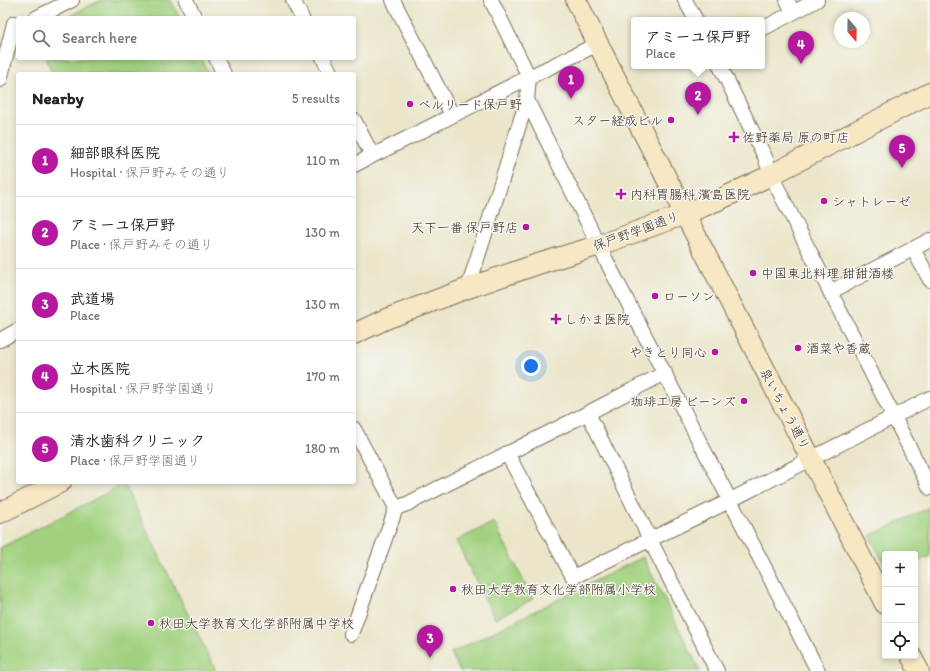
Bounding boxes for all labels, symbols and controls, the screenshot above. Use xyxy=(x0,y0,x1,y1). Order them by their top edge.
north arrow xyxy=(834,12,870,48)
search box xyxy=(16,16,356,60)
popup xyxy=(631,17,765,69)
icon: search xyxy=(30,27,52,49)
text: アミーユ保戸野 xyxy=(645,28,751,46)
text: Search here xyxy=(62,29,137,47)
pin: 4 xyxy=(788,31,814,64)
text: Place xyxy=(645,46,675,61)
pin: 1 xyxy=(558,66,584,99)
pin: 2 xyxy=(685,82,711,115)
text: Nearby xyxy=(32,88,84,108)
text: 5 results xyxy=(292,91,340,106)
place label: ベルリード保戸野 xyxy=(418,97,522,112)
marker: ベルリード保戸野 xyxy=(405,99,415,109)
place label: スター経成ビル xyxy=(572,113,663,128)
marker: スター経成ビル xyxy=(666,115,676,125)
place label: 佐野薬局 原の町店 xyxy=(742,130,849,145)
marker: 佐野薬局 原の町店 xyxy=(729,132,739,142)
pin: 5 xyxy=(889,135,915,168)
text: 細部眼科医院 xyxy=(70,144,160,162)
text: 1 xyxy=(42,153,48,168)
text: 110 m xyxy=(306,153,340,168)
text: Hospital · 保戸野みその通り xyxy=(70,165,229,180)
place label: 内科胃腸科 濱島医院 xyxy=(630,187,750,202)
marker: 内科胃腸科 濱島医院 xyxy=(615,188,627,200)
place label: シャトレーゼ xyxy=(832,194,911,209)
marker: シャトレーゼ xyxy=(819,196,829,206)
street label: 保戸野学園通り xyxy=(591,208,681,254)
text: アミーユ保戸野 xyxy=(70,216,175,234)
place label: 天下一番 保戸野店 xyxy=(411,220,518,235)
marker: 天下一番 保戸野店 xyxy=(521,222,531,232)
text: 2 xyxy=(42,225,48,240)
text: 130 m xyxy=(305,225,340,240)
text: Place · 保戸野みその通り xyxy=(70,237,213,252)
place label: 中国東北料理 甜甜酒楼 xyxy=(761,266,894,281)
marker: 中国東北料理 甜甜酒楼 xyxy=(748,268,758,278)
place label: ローソン xyxy=(663,289,715,304)
text: 武道場 xyxy=(70,290,115,308)
marker: ローソン xyxy=(650,291,660,301)
text: 3 xyxy=(41,297,49,312)
text: 130 m xyxy=(305,297,340,312)
text: Place xyxy=(70,308,100,323)
place label: しかま医院 xyxy=(565,312,630,327)
marker: しかま医院 xyxy=(550,313,562,325)
place label: 酒菜や香蔵 xyxy=(806,341,871,356)
marker: 酒菜や香蔵 xyxy=(793,343,803,353)
place label: やきとり同心 xyxy=(629,345,707,360)
marker: やきとり同心 xyxy=(710,347,720,357)
your location xyxy=(521,356,541,376)
text: 立木医院 xyxy=(70,360,130,378)
street label: 泉いちょう通り xyxy=(757,365,813,453)
text: 4 xyxy=(41,369,49,384)
text: 170 m xyxy=(306,369,340,384)
text: Hospital · 保戸野学園通り xyxy=(70,381,216,396)
place label: 珈琲工房 ビーンズ xyxy=(631,394,736,409)
marker: 珈琲工房 ビーンズ xyxy=(739,396,749,406)
text: 清水歯科クリニック xyxy=(70,432,205,450)
text: 5 xyxy=(42,441,48,456)
text: 180 m xyxy=(305,441,340,456)
text: Place · 保戸野学園通り xyxy=(70,453,200,468)
map controls xyxy=(882,551,918,659)
button: + xyxy=(882,551,918,587)
place label: 秋田大学教育文化学部附属小学校 xyxy=(461,582,656,597)
marker: 秋田大学教育文化学部附属小学校 xyxy=(448,584,458,594)
button: − xyxy=(882,587,918,623)
place label: 秋田大学教育文化学部附属中学校 xyxy=(159,616,354,631)
marker: 秋田大学教育文化学部附属中学校 xyxy=(146,618,156,628)
button: locate xyxy=(882,623,918,659)
pin: 3 xyxy=(417,625,443,658)

